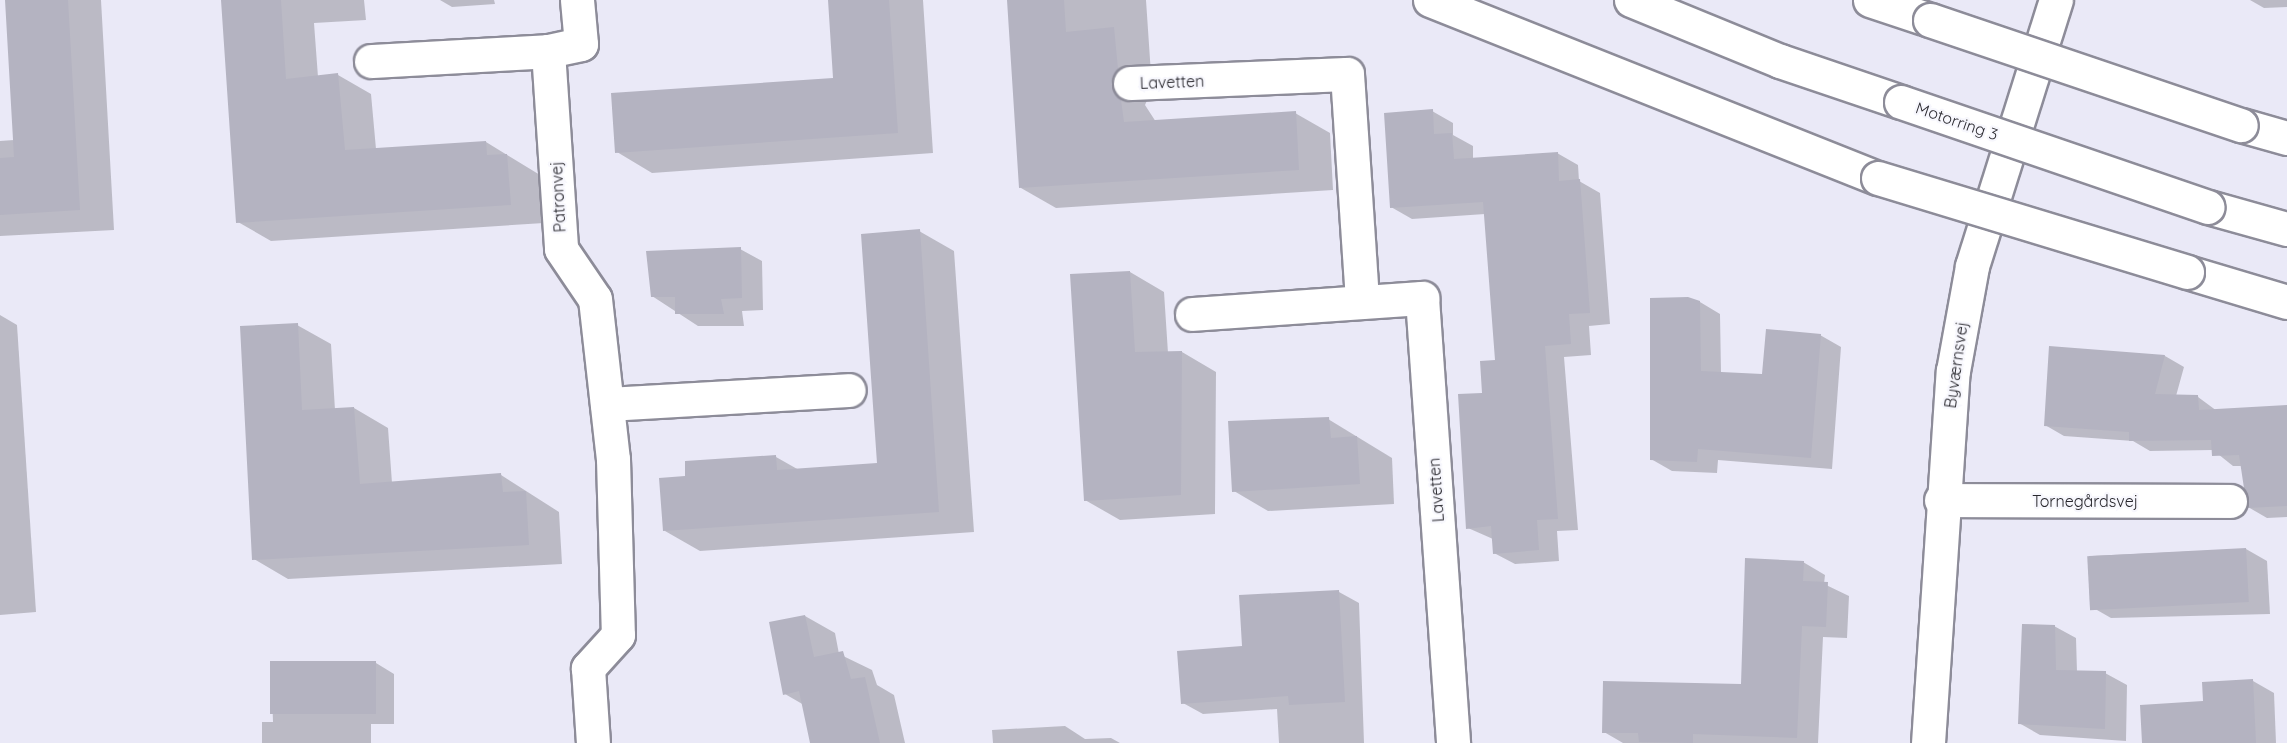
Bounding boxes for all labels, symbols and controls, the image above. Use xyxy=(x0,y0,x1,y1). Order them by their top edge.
street label: Lavetten xyxy=(1139,71,1205,93)
street label: Motorring 3 xyxy=(1913,98,2001,144)
street label: Patronvej xyxy=(547,161,569,233)
street label: Byværnsvej xyxy=(1940,321,1972,409)
street label: Lavetten xyxy=(1424,457,1448,523)
street label: Tornegårdsvej xyxy=(2032,491,2138,511)

